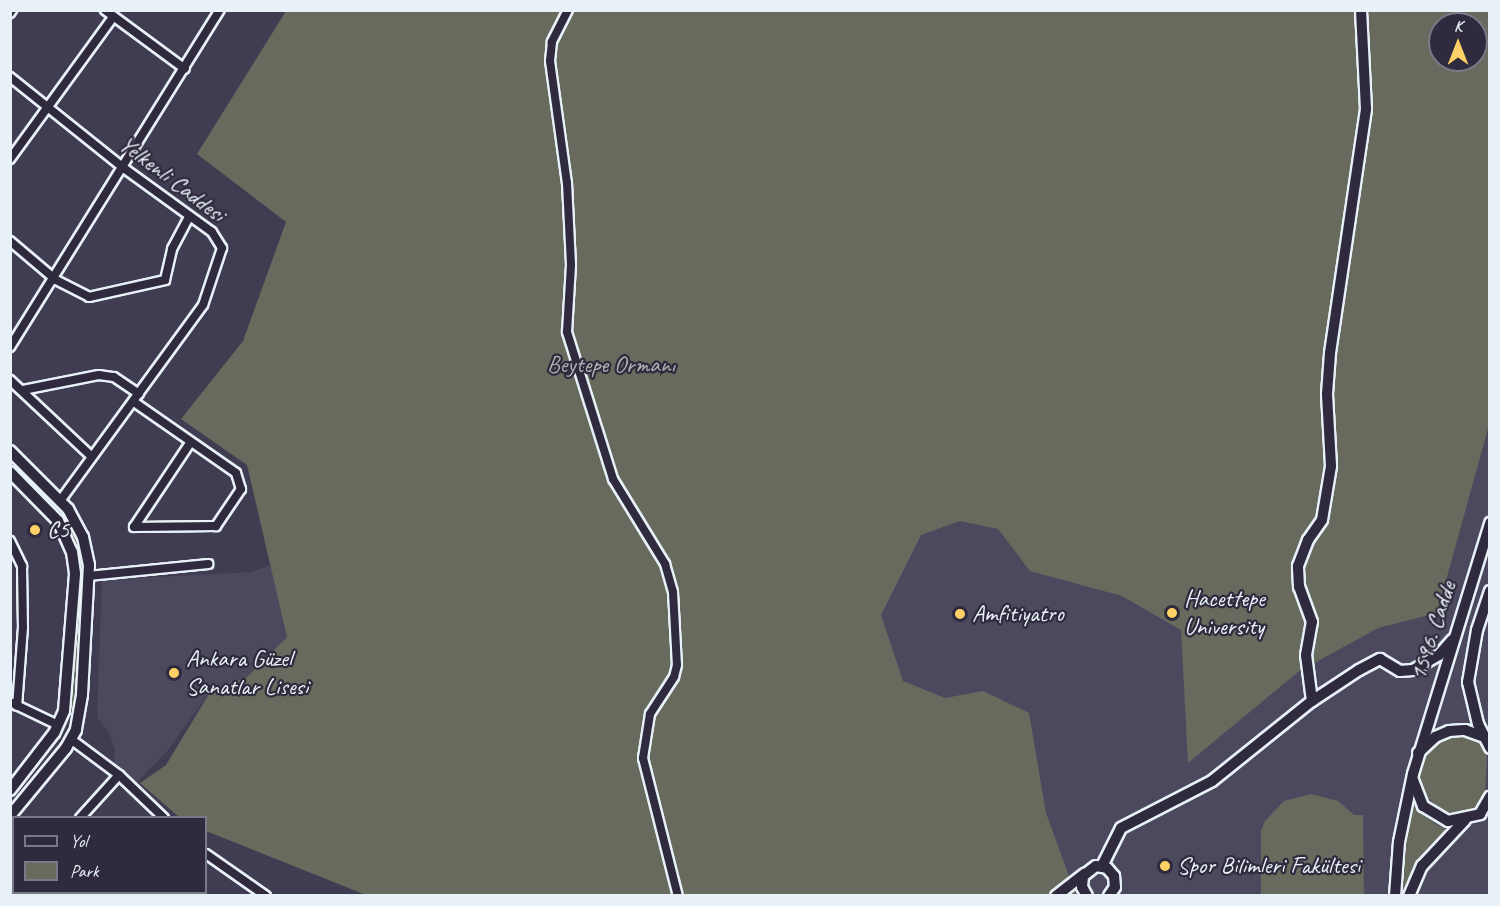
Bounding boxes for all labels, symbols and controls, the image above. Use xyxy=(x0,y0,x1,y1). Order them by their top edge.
north arrow xyxy=(1428,12,1488,72)
text: K xyxy=(1454,16,1462,36)
street label: Yelkenli Caddesi xyxy=(113,130,231,228)
park label: Beytepe Ormanı xyxy=(547,351,675,379)
place label: C5 xyxy=(47,516,69,544)
marker: C5 xyxy=(28,523,42,537)
street label: 1596. Cadde xyxy=(1404,578,1462,684)
place label: Hacettepe University xyxy=(1184,585,1265,641)
place label: Amfitiyatro xyxy=(972,600,1064,628)
marker: Hacettepe University xyxy=(1165,606,1179,620)
marker: Amfitiyatro xyxy=(953,607,967,621)
place label: Ankara Güzel Sanatlar Lisesi xyxy=(186,645,308,701)
marker: Ankara Güzel Sanatlar Lisesi xyxy=(167,666,181,680)
legend xyxy=(12,816,207,894)
text: Yol xyxy=(70,830,87,852)
place label: Spor Bilimleri Fakültesi xyxy=(1177,852,1363,880)
marker: Spor Bilimleri Fakültesi xyxy=(1158,859,1172,873)
text: Park xyxy=(70,860,99,882)

